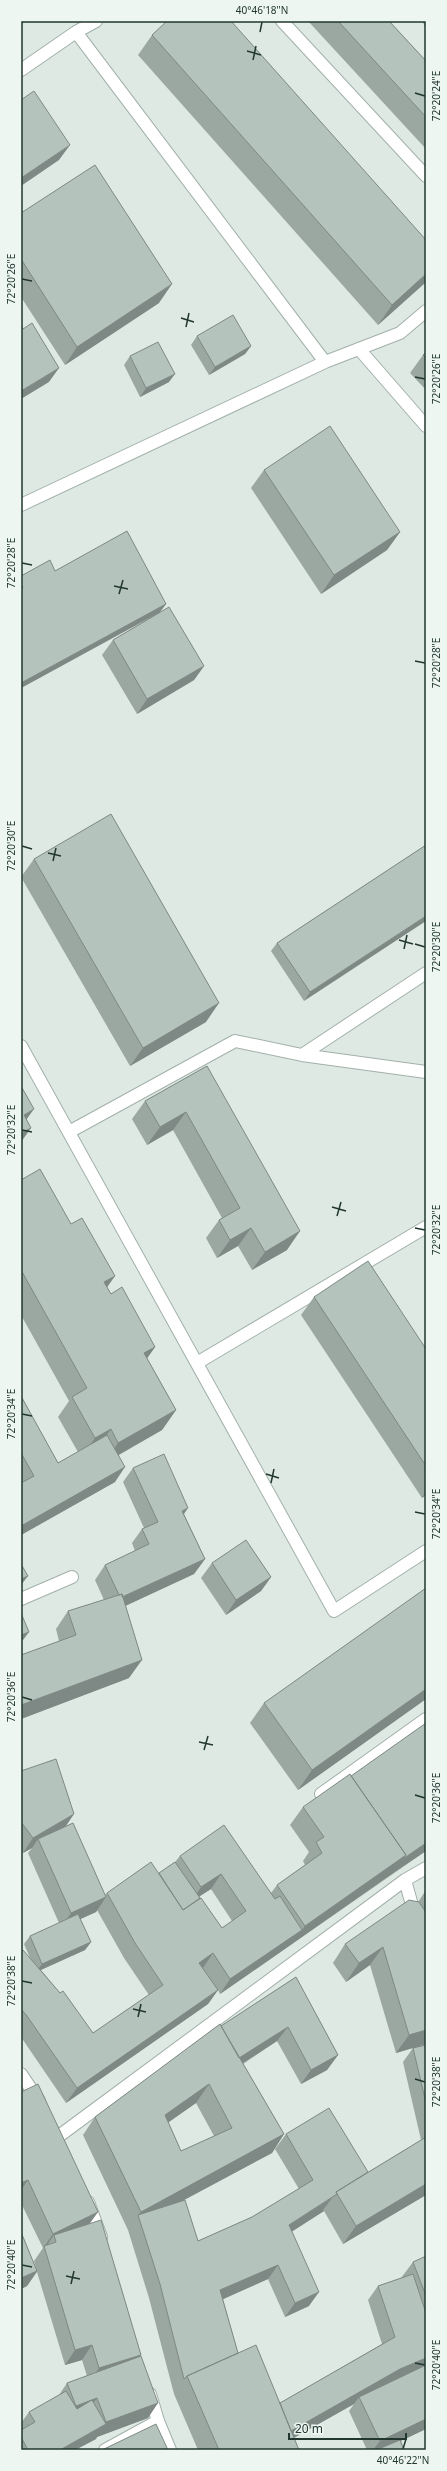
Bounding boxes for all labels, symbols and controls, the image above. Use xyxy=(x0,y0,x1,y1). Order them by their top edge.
text: 40°46'18"N xyxy=(236,3,288,17)
text: 72°20'24"E xyxy=(429,71,443,121)
text: 72°20'26"E xyxy=(4,254,18,304)
text: 72°20'26"E xyxy=(429,354,443,404)
text: 72°20'28"E xyxy=(4,538,18,588)
text: 72°20'28"E xyxy=(429,638,443,688)
text: 72°20'30"E xyxy=(4,821,18,871)
text: 72°20'30"E xyxy=(429,922,443,972)
text: 72°20'32"E xyxy=(4,1105,18,1155)
text: 72°20'32"E xyxy=(429,1205,443,1255)
text: 72°20'34"E xyxy=(4,1389,18,1439)
text: 72°20'34"E xyxy=(429,1489,443,1539)
text: 72°20'36"E xyxy=(4,1672,18,1722)
text: 72°20'36"E xyxy=(429,1773,443,1823)
text: 72°20'38"E xyxy=(4,1956,18,2006)
text: 72°20'38"E xyxy=(429,2057,443,2107)
text: 72°20'40"E xyxy=(4,2240,18,2290)
text: 72°20'40"E xyxy=(429,2340,443,2390)
scale bar xyxy=(289,2415,406,2441)
text: 20 m xyxy=(295,2420,323,2437)
text: 40°46'22"N xyxy=(377,2453,429,2467)

